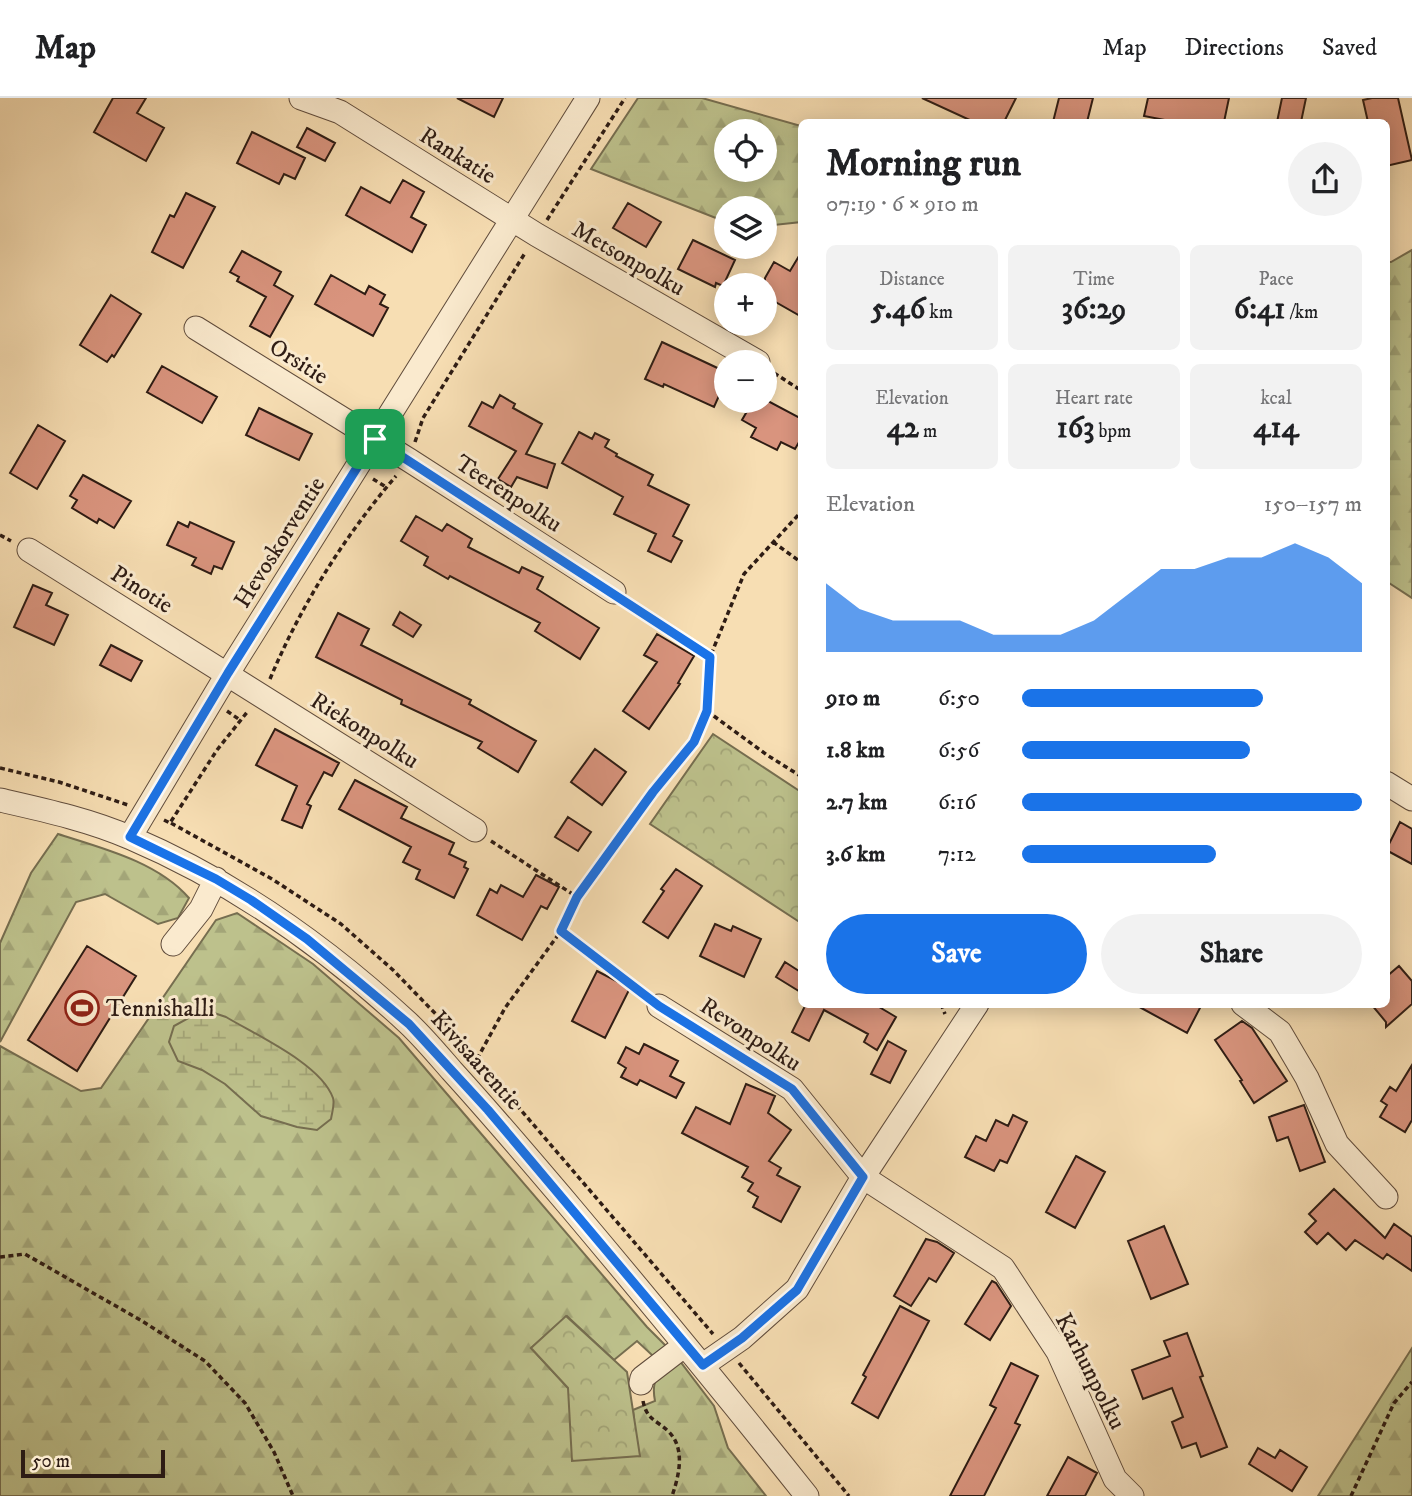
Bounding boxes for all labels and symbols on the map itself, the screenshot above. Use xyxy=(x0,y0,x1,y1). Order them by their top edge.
street label: Rankatie xyxy=(414,121,501,191)
street label: Metsonpolku xyxy=(567,214,690,303)
street label: Orsitie xyxy=(263,332,334,392)
pin xyxy=(345,409,405,469)
street label: Teerenpolku xyxy=(449,448,567,539)
street label: Hevoskorventie xyxy=(228,471,332,614)
street label: Pinotie xyxy=(105,559,178,621)
street label: Riekonpolku xyxy=(305,686,424,776)
sports icon: Tennishalli xyxy=(63,989,101,1027)
street label: Revonpolku xyxy=(694,991,807,1079)
place label: Tennishalli xyxy=(106,994,214,1024)
street label: Kivisaarentie xyxy=(424,1005,529,1117)
street label: Karhunpolku xyxy=(1048,1308,1132,1435)
scale bar xyxy=(21,1447,164,1479)

